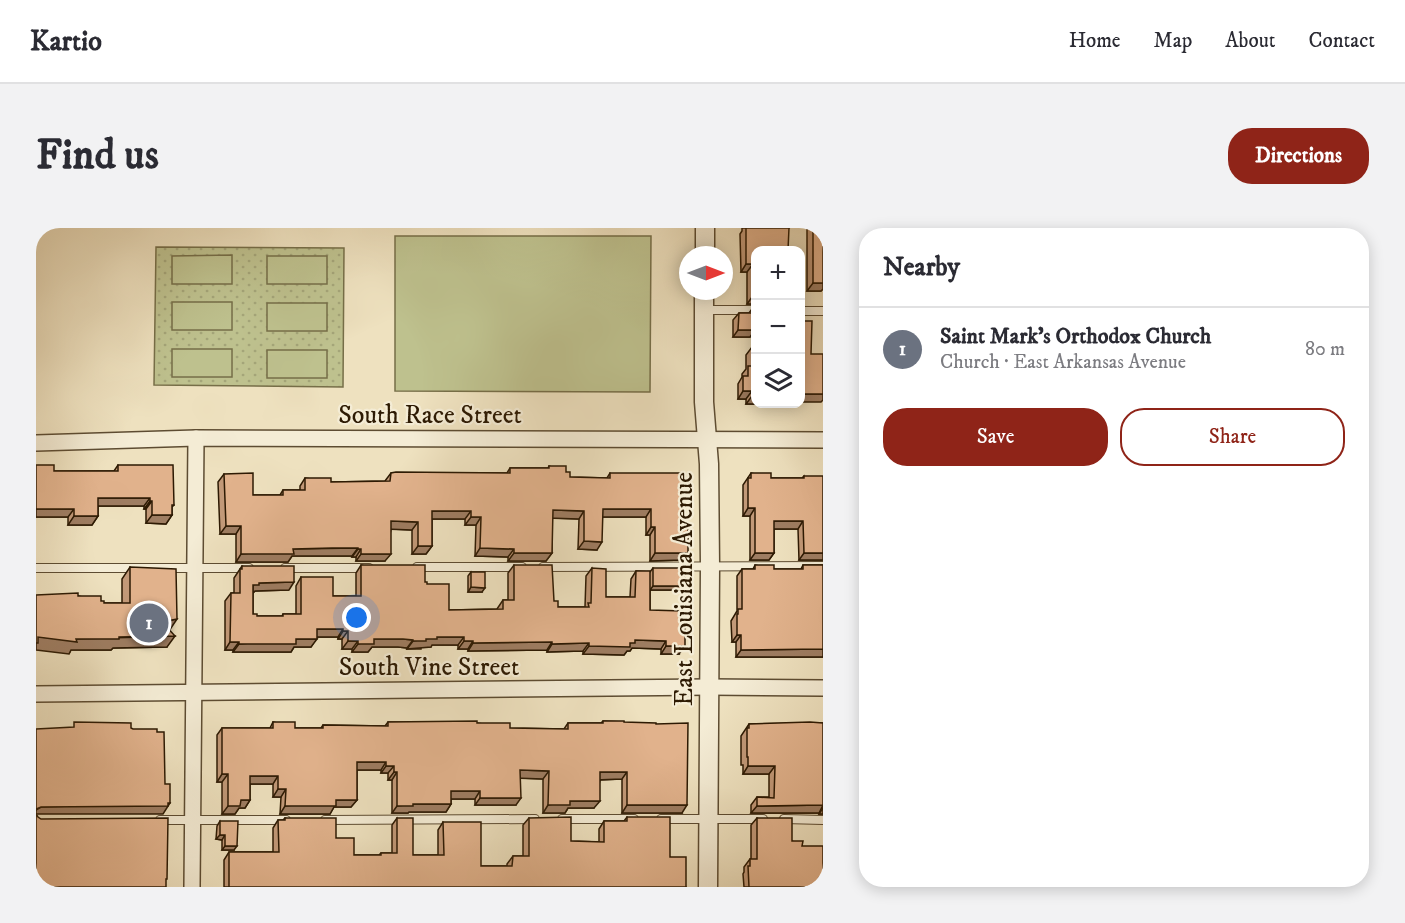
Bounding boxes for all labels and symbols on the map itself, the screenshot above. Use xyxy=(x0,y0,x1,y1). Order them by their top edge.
north arrow xyxy=(679,246,733,300)
street label: South Race Street xyxy=(338,399,522,432)
street label: East Louisiana Avenue xyxy=(668,472,701,706)
pin: 1 xyxy=(130,600,168,646)
your location xyxy=(342,603,371,632)
street label: South Vine Street xyxy=(339,651,519,684)

